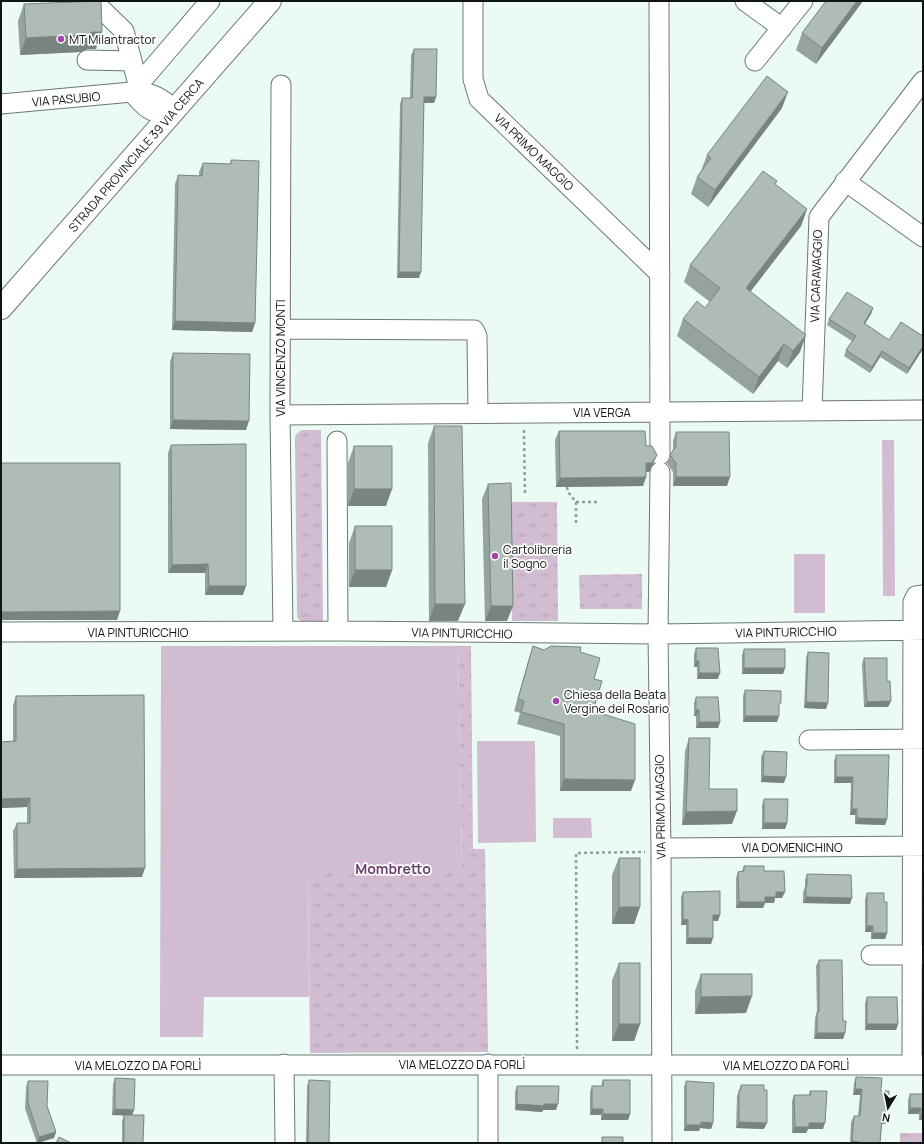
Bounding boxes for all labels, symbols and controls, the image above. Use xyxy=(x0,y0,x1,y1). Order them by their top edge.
place label: MT Milantractor xyxy=(69,31,157,48)
marker: MT Milantractor xyxy=(56,34,66,44)
street label: STRADA PROVINCIALE 39 VIA CERCA xyxy=(64,74,208,236)
street label: VIA PASUBIO xyxy=(31,88,101,110)
street label: VIA PRIMO MAGGIO xyxy=(490,110,578,195)
street label: VIA CARAVAGGIO xyxy=(806,229,826,323)
street label: VIA VINCENZO MONTI xyxy=(272,299,289,417)
street label: VIA VERGA xyxy=(573,404,631,421)
place label: Cartolibreria il Sogno xyxy=(503,541,572,572)
marker: Cartolibreria il Sogno xyxy=(490,551,500,561)
street label: VIA PINTURICCHIO xyxy=(735,623,837,641)
street label: VIA PINTURICCHIO xyxy=(87,624,189,641)
street label: VIA PINTURICCHIO xyxy=(411,624,513,642)
place label: Chiesa della Beata Vergine del Rosario xyxy=(564,686,669,717)
marker: Chiesa della Beata Vergine del Rosario xyxy=(551,696,561,706)
street label: VIA PRIMO MAGGIO xyxy=(651,754,669,859)
street label: VIA DOMENICHINO xyxy=(741,839,843,856)
district label: Mombretto xyxy=(355,859,431,878)
street label: VIA MELOZZO DA FORLÌ xyxy=(399,1056,525,1073)
street label: VIA MELOZZO DA FORLÌ xyxy=(75,1057,201,1074)
street label: VIA MELOZZO DA FORLÌ xyxy=(723,1057,849,1074)
north arrow xyxy=(868,1088,908,1128)
text: N xyxy=(881,1110,891,1126)

